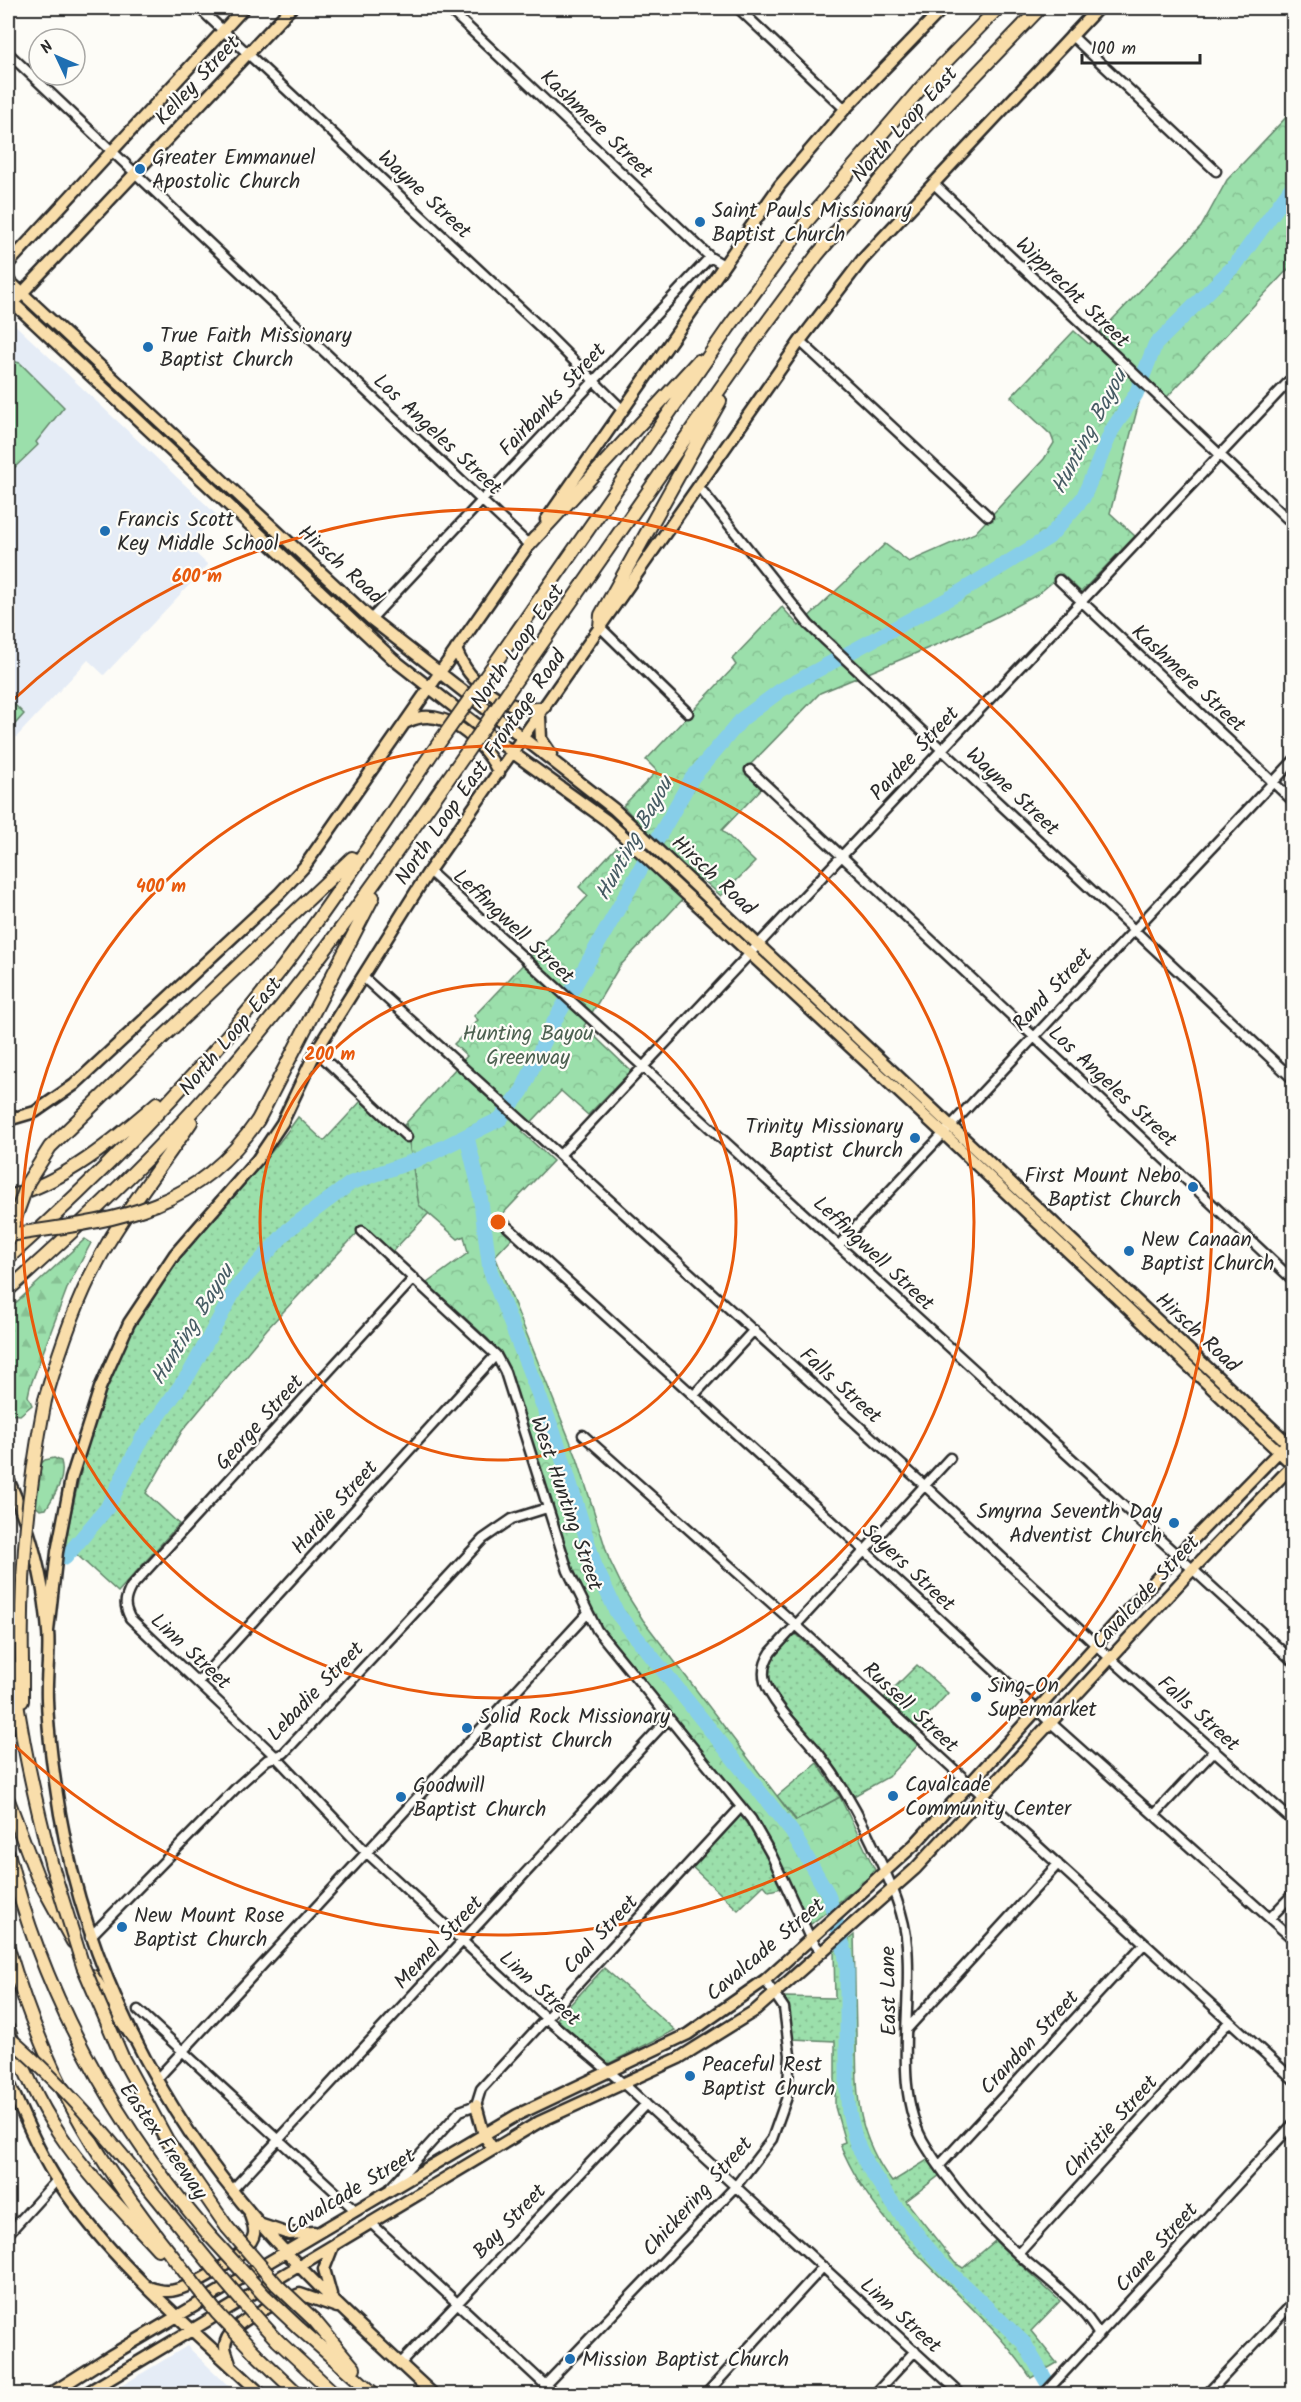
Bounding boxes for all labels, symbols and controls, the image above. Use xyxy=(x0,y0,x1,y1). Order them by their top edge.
north arrow xyxy=(27,27,87,87)
scale bar xyxy=(1082,27,1200,65)
street label: Kelley Street xyxy=(147,28,249,134)
text: N xyxy=(35,35,60,60)
text: 100 m xyxy=(1091,35,1136,64)
street label: North Loop East xyxy=(844,59,967,191)
street label: Kashmere Street xyxy=(532,62,661,189)
place label: Greater Emmanuel Apostolic Church xyxy=(152,142,315,199)
street label: Wayne Street xyxy=(369,143,479,248)
marker: Greater Emmanuel Apostolic Church xyxy=(133,162,147,176)
place label: Saint Pauls Missionary Baptist Church xyxy=(712,195,912,252)
marker: Saint Pauls Missionary Baptist Church xyxy=(693,215,707,229)
street label: Wipprecht Street xyxy=(1007,230,1137,357)
place label: True Faith Missionary Baptist Church xyxy=(160,320,352,377)
street label: Fairbanks Street xyxy=(491,335,615,464)
marker: True Faith Missionary Baptist Church xyxy=(141,340,155,354)
water label: Hunting Bayou xyxy=(1043,361,1139,501)
street label: Los Angeles Street xyxy=(365,366,510,505)
place label: Francis Scott Key Middle School xyxy=(117,504,279,561)
street label: Hirsch Road xyxy=(290,517,391,613)
marker: Francis Scott Key Middle School xyxy=(98,524,112,538)
text: 600 m xyxy=(172,563,222,592)
street label: North Loop East xyxy=(463,577,574,716)
street label: Kashmere Street xyxy=(1123,617,1254,742)
street label: North Loop East Frontage Road xyxy=(387,643,576,893)
street label: Pardee Street xyxy=(862,699,968,809)
street label: Wayne Street xyxy=(957,740,1067,845)
water label: Hunting Bayou xyxy=(587,769,685,908)
street label: Hirsch Road xyxy=(663,828,763,925)
street label: Leffingwell Street xyxy=(444,862,582,993)
text: 400 m xyxy=(136,873,186,902)
street label: Rand Street xyxy=(1005,940,1102,1040)
street label: North Loop East xyxy=(171,970,291,1104)
park label: Hunting Bayou Greenway xyxy=(463,1018,593,1075)
street label: Los Angeles Street xyxy=(1040,1018,1185,1157)
text: 200 m xyxy=(305,1041,356,1070)
place label: Trinity Missionary Baptist Church xyxy=(745,1111,903,1168)
marker: Trinity Missionary Baptist Church xyxy=(908,1131,922,1145)
place label: First Mount Nebo Baptist Church xyxy=(1024,1160,1181,1217)
marker: First Mount Nebo Baptist Church xyxy=(1186,1180,1200,1194)
street label: Leffingwell Street xyxy=(804,1189,942,1320)
centre of rings xyxy=(488,1212,508,1232)
place label: New Canaan Baptist Church xyxy=(1141,1224,1274,1281)
marker: New Canaan Baptist Church xyxy=(1122,1244,1136,1258)
water label: Hunting Bayou xyxy=(142,1256,246,1393)
street label: Hirsch Road xyxy=(1147,1285,1247,1382)
street label: Falls Street xyxy=(791,1340,889,1433)
street label: George Street xyxy=(208,1367,313,1479)
street label: West Hunting Street xyxy=(520,1412,611,1596)
street label: Hardie Street xyxy=(284,1453,387,1563)
place label: Smyrna Seventh Day Adventist Church xyxy=(977,1496,1162,1553)
street label: Sayers Street xyxy=(854,1516,963,1621)
marker: Smyrna Seventh Day Adventist Church xyxy=(1167,1516,1181,1530)
street label: Cavalcade Street xyxy=(1084,1527,1209,1658)
street label: Linn Street xyxy=(142,1606,239,1699)
street label: Lebadie Street xyxy=(260,1634,373,1750)
street label: Russell Street xyxy=(854,1655,966,1762)
street label: Falls Street xyxy=(1149,1668,1247,1761)
place label: Sing-On Supermarket xyxy=(988,1670,1098,1727)
marker: Sing-On Supermarket xyxy=(969,1690,983,1704)
place label: Solid Rock Missionary Baptist Church xyxy=(479,1701,670,1758)
marker: Solid Rock Missionary Baptist Church xyxy=(460,1721,474,1735)
place label: Cavalcade Community Center xyxy=(905,1769,1072,1826)
place label: Goodwill Baptist Church xyxy=(413,1770,546,1827)
marker: Cavalcade Community Center xyxy=(886,1789,900,1803)
marker: Goodwill Baptist Church xyxy=(394,1790,408,1804)
street label: Coal Street xyxy=(555,1887,647,1982)
street label: Memel Street xyxy=(386,1888,492,1998)
street label: Cavalcade Street xyxy=(699,1890,834,2010)
place label: New Mount Rose Baptist Church xyxy=(134,1900,285,1957)
marker: New Mount Rose Baptist Church xyxy=(115,1920,129,1934)
street label: Linn Street xyxy=(491,1943,588,2036)
street label: East Lane xyxy=(872,1945,907,2036)
street label: Crandon Street xyxy=(973,1982,1088,2103)
place label: Peaceful Rest Baptist Church xyxy=(702,2049,835,2106)
street label: Christie Street xyxy=(1056,2067,1167,2186)
marker: Peaceful Rest Baptist Church xyxy=(683,2069,697,2083)
street label: Eastex Freeway xyxy=(110,2076,216,2207)
street label: Chickering Street xyxy=(635,2129,762,2265)
street label: Cavalcade Street xyxy=(279,2140,423,2244)
street label: Bay Street xyxy=(465,2176,555,2268)
street label: Crane Street xyxy=(1107,2195,1207,2301)
street label: Linn Street xyxy=(852,2270,949,2363)
place label: Mission Baptist Church xyxy=(582,2344,789,2377)
marker: Mission Baptist Church xyxy=(563,2352,577,2366)

